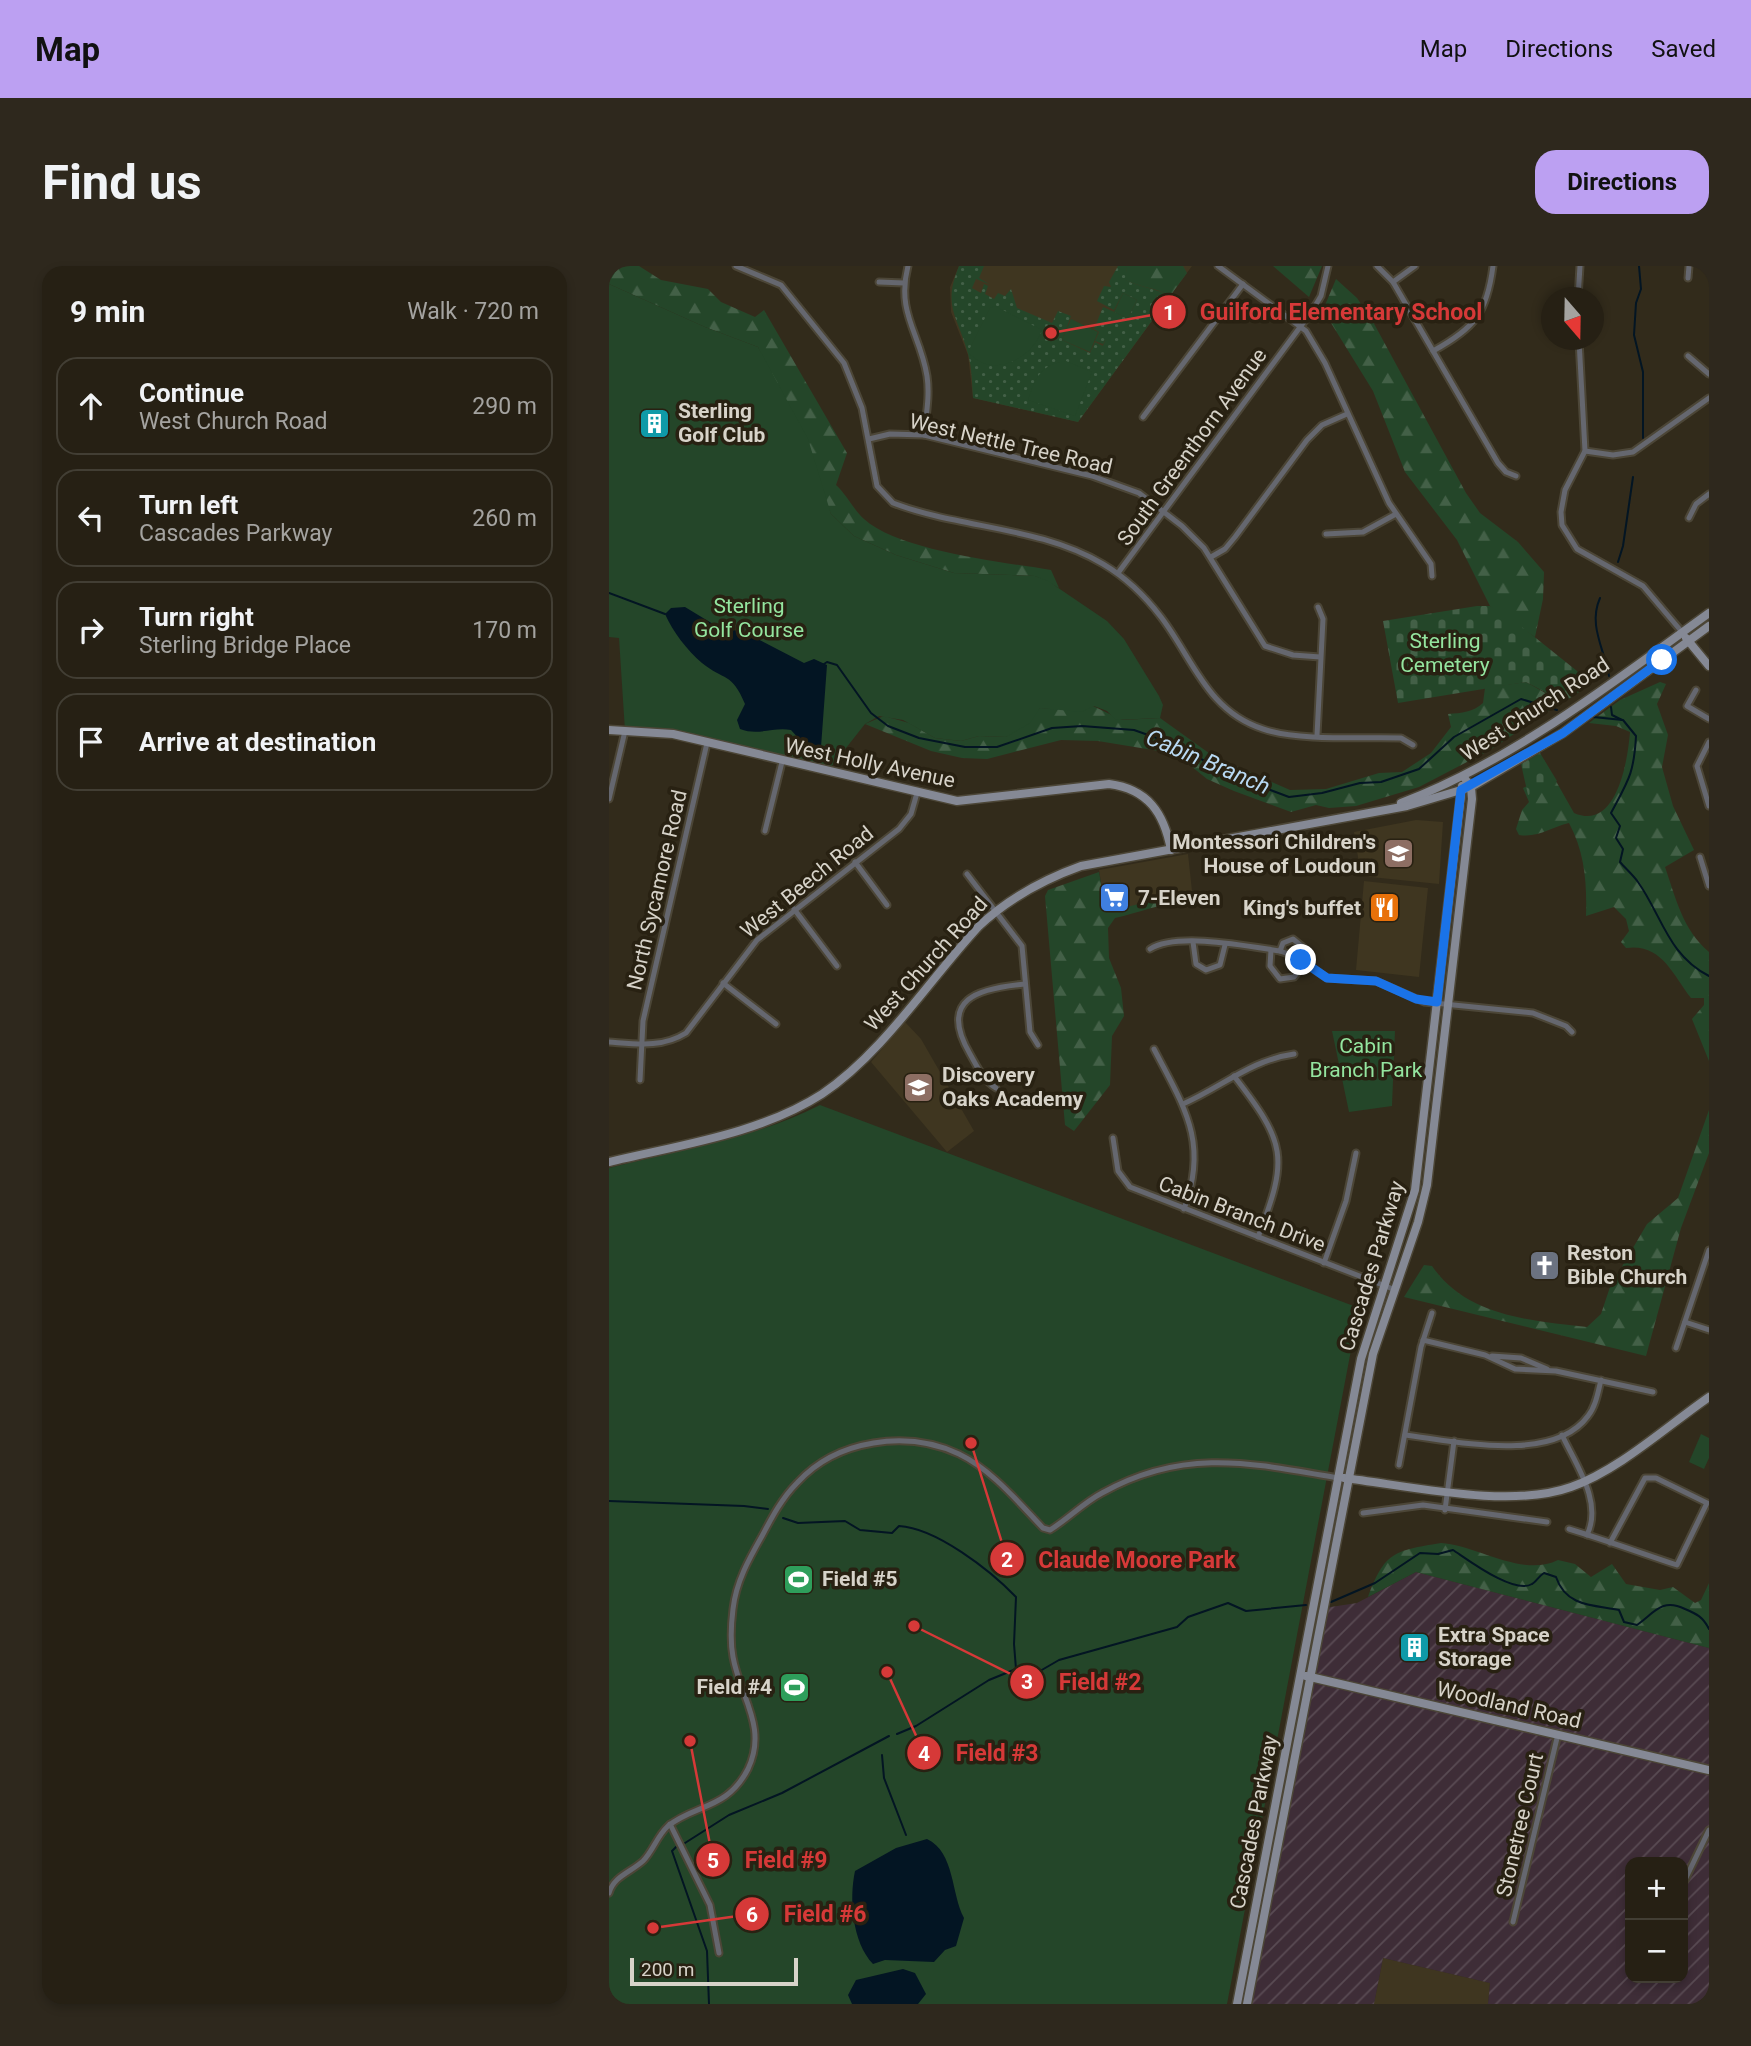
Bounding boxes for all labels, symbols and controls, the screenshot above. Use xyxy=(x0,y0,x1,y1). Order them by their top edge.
text: Map xyxy=(35,30,100,69)
text: Map xyxy=(1420,35,1467,63)
text: Directions xyxy=(1505,35,1613,63)
text: Saved xyxy=(1651,35,1716,63)
button: Directions xyxy=(1535,150,1709,214)
text: Find us xyxy=(42,154,202,211)
north arrow xyxy=(1541,287,1604,350)
callout: Guilford Elementary School xyxy=(1151,290,1497,334)
text: 9 min xyxy=(70,294,145,329)
text: Walk · 720 m xyxy=(407,298,539,325)
text: Guilford Elementary School xyxy=(1200,299,1482,326)
text: 1 xyxy=(1163,301,1175,325)
street label: South Greenthorn Avenue xyxy=(1112,344,1272,550)
text: Continue xyxy=(139,378,244,408)
icon: ahead xyxy=(72,387,110,425)
text: 290 m xyxy=(472,393,537,420)
place label: Sterling Golf Club xyxy=(678,399,766,447)
building icon: Sterling Golf Club xyxy=(638,406,672,440)
text: West Church Road xyxy=(139,408,327,435)
street label: West Nettle Tree Road xyxy=(907,409,1115,479)
text: Turn left xyxy=(139,490,238,520)
icon: left xyxy=(72,499,110,537)
text: 260 m xyxy=(472,505,537,532)
text: Cascades Parkway xyxy=(139,520,333,547)
park label: Sterling Golf Course xyxy=(694,594,804,642)
text: Turn right xyxy=(139,602,254,632)
icon: right xyxy=(72,611,110,649)
text: 170 m xyxy=(472,617,537,644)
park label: Sterling Cemetery xyxy=(1400,629,1490,677)
text: Sterling Bridge Place xyxy=(139,632,351,659)
route start xyxy=(1646,644,1677,675)
street label: West Church Road xyxy=(1456,652,1614,766)
icon: arrive xyxy=(72,723,110,761)
water label: Cabin Branch xyxy=(1142,724,1274,800)
text: Arrive at destination xyxy=(139,727,376,757)
street label: West Holly Avenue xyxy=(783,733,957,793)
street label: North Sycamore Road xyxy=(622,788,692,992)
street label: West Beech Road xyxy=(736,821,878,943)
place label: Montessori Children's House of Loudoun xyxy=(1172,830,1376,878)
school or university icon: Montessori Children's House of Loudoun xyxy=(1382,837,1416,871)
supermarket icon: 7-Eleven xyxy=(1098,881,1132,915)
place label: 7-Eleven xyxy=(1138,886,1221,910)
restaurant icon: King's buffet xyxy=(1367,891,1401,925)
street label: West Church Road xyxy=(860,892,992,1036)
place label: King's buffet xyxy=(1243,896,1361,920)
route end xyxy=(1285,944,1316,975)
park label: Cabin Branch Park xyxy=(1310,1034,1423,1082)
place label: Discovery Oaks Academy xyxy=(942,1063,1084,1111)
school or university icon: Discovery Oaks Academy xyxy=(902,1070,936,1104)
street label: Cabin Branch Drive xyxy=(1155,1171,1329,1257)
street label: Cascades Parkway xyxy=(1335,1178,1409,1354)
place label: Reston Bible Church xyxy=(1567,1241,1687,1289)
church icon: Reston Bible Church xyxy=(1527,1248,1561,1282)
callout: Claude Moore Park xyxy=(990,1537,1250,1581)
text: Claude Moore Park xyxy=(1038,1547,1237,1574)
text: 2 xyxy=(1001,1548,1013,1572)
sports icon: Field #5 xyxy=(782,1562,816,1596)
place label: Field #5 xyxy=(822,1567,898,1591)
place label: Extra Space Storage xyxy=(1438,1623,1550,1671)
building icon: Extra Space Storage xyxy=(1398,1630,1432,1664)
callout: Field #2 xyxy=(1009,1660,1155,1704)
text: Field #2 xyxy=(1059,1669,1141,1696)
sports icon: Field #4 xyxy=(778,1670,812,1704)
text: 3 xyxy=(1021,1670,1033,1694)
place label: Field #4 xyxy=(696,1675,772,1699)
street label: Woodland Road xyxy=(1434,1677,1584,1733)
callout: Field #3 xyxy=(907,1731,1052,1775)
street label: Cascades Parkway xyxy=(1225,1733,1283,1911)
text: Field #3 xyxy=(956,1740,1038,1767)
text: 4 xyxy=(918,1742,930,1766)
street label: Stonetree Court xyxy=(1492,1751,1548,1899)
callout: Field #9 xyxy=(695,1838,841,1882)
text: Field #9 xyxy=(745,1847,827,1874)
text: 5 xyxy=(707,1849,719,1873)
map controls xyxy=(1625,1857,1688,1983)
button: + xyxy=(1625,1857,1688,1920)
callout: Field #6 xyxy=(735,1892,881,1936)
text: Field #6 xyxy=(784,1901,866,1928)
text: 6 xyxy=(746,1903,758,1927)
button: − xyxy=(1625,1920,1688,1983)
scale bar xyxy=(630,1955,798,1987)
text: 200 m xyxy=(641,1958,694,1981)

